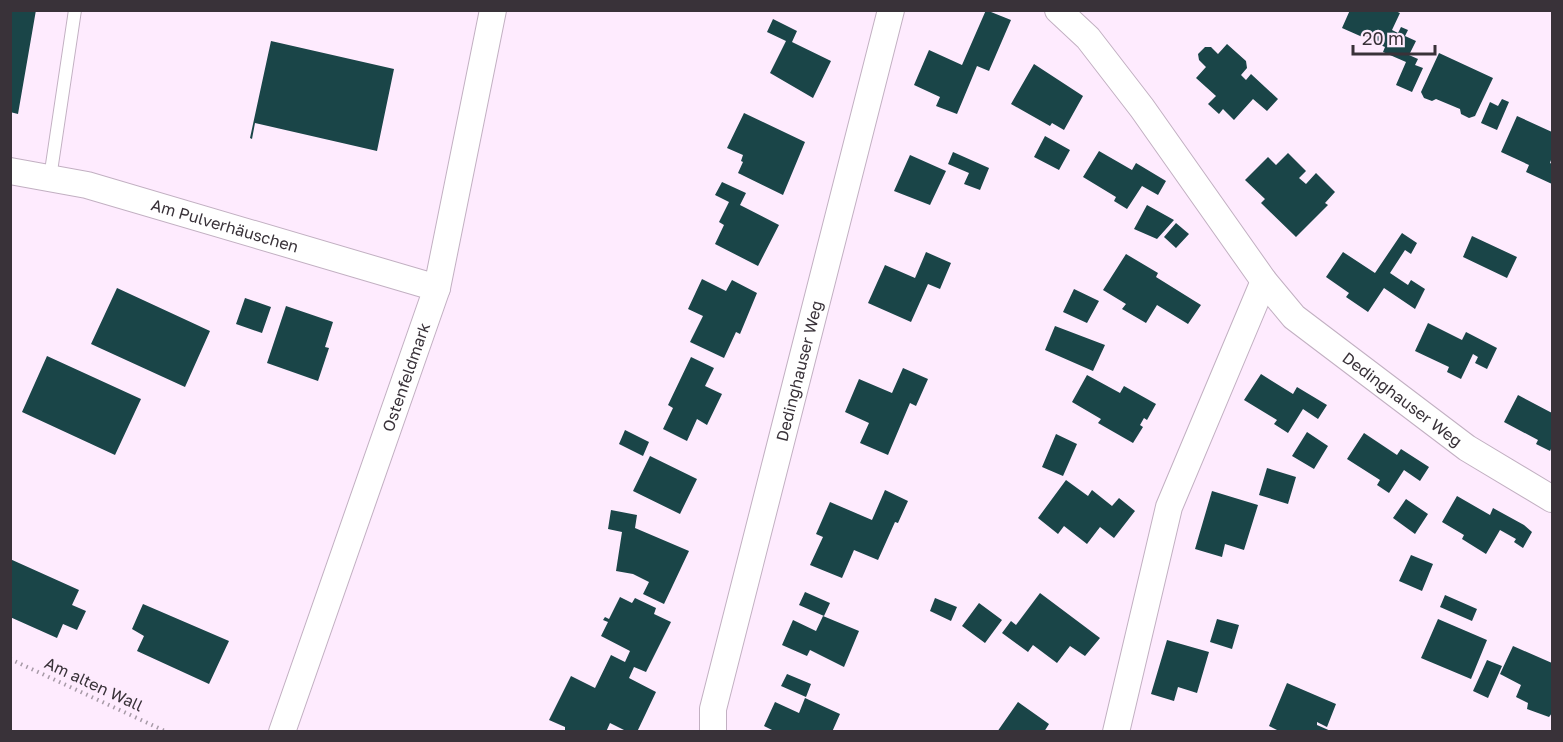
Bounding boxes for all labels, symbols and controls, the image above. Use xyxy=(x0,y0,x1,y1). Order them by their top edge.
scale bar xyxy=(1353,18,1436,56)
text: 20 m xyxy=(1362,27,1404,49)
street label: Am Pulverhäuschen xyxy=(149,194,301,257)
street label: Dedinghauser Weg xyxy=(772,298,827,443)
street label: Ostenfeldmark xyxy=(378,320,434,434)
street label: Dedinghauser Weg xyxy=(1339,347,1466,451)
street label: Am alten Wall xyxy=(42,652,146,716)

